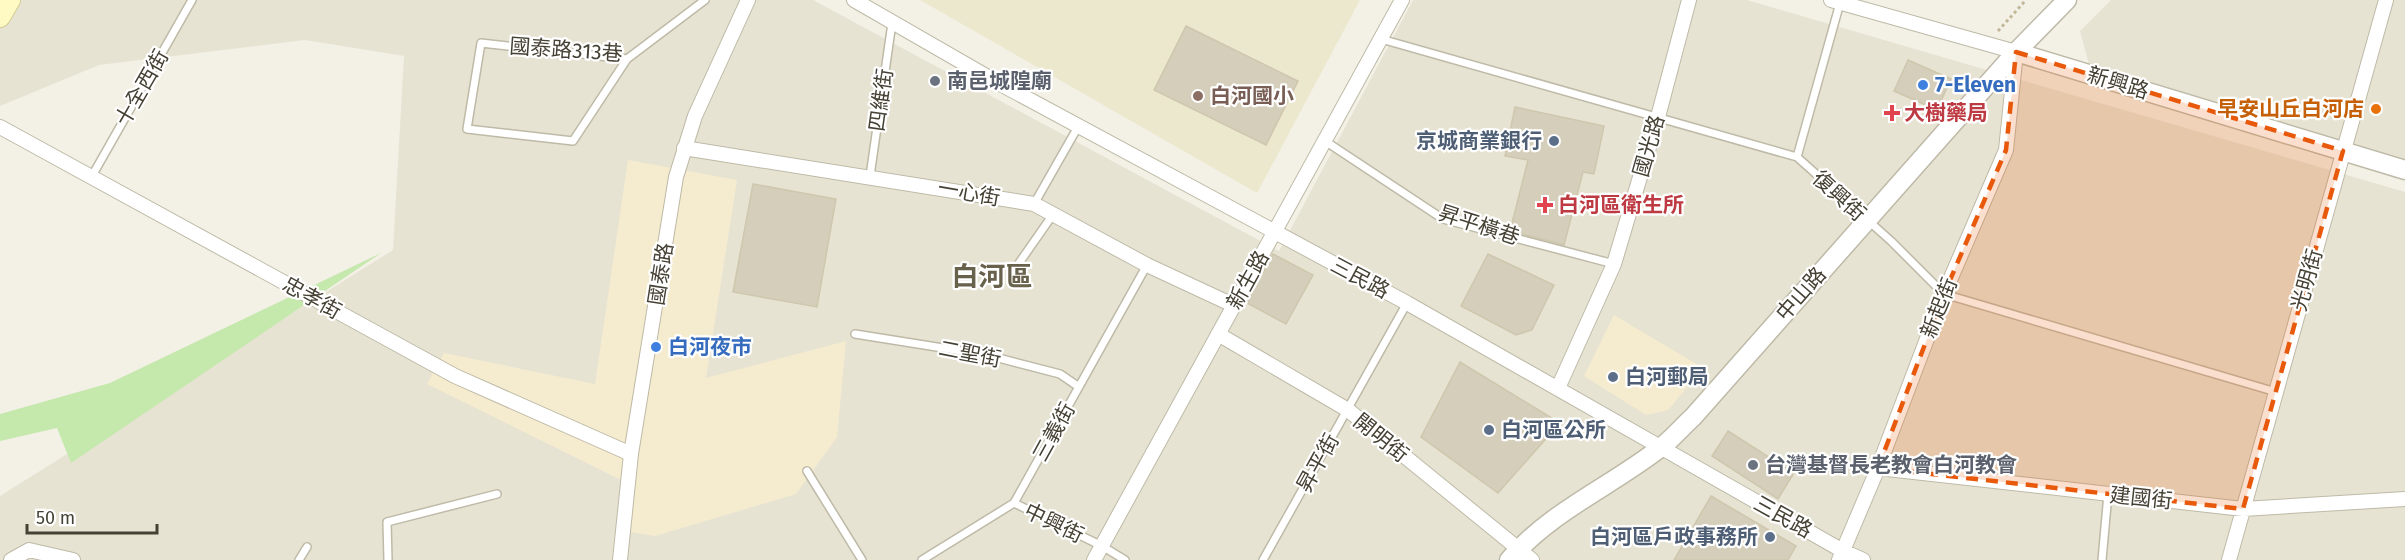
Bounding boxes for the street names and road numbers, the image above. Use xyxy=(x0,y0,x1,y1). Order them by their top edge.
street label: 國泰路313巷 xyxy=(508,33,624,67)
street label: 十全西街 xyxy=(110,45,174,131)
street label: 新興路 xyxy=(2084,61,2152,105)
street label: 四維街 xyxy=(864,67,898,133)
street label: 國光路 xyxy=(1628,112,1670,180)
street label: 復興街 xyxy=(1807,165,1871,227)
street label: 一心街 xyxy=(936,175,1002,211)
street label: 昇平橫巷 xyxy=(1435,200,1523,250)
street label: 國泰路 xyxy=(643,241,679,307)
street label: 新生路 xyxy=(1221,246,1275,314)
street label: 光明街 xyxy=(2286,246,2328,314)
street label: 三民路 xyxy=(1326,252,1394,304)
street label: 中山路 xyxy=(1771,262,1831,326)
street label: 忠孝街 xyxy=(278,271,346,325)
street label: 新起街 xyxy=(1915,274,1963,342)
street label: 二聖街 xyxy=(937,335,1003,373)
street label: 三義街 xyxy=(1027,398,1081,466)
street label: 開明街 xyxy=(1348,408,1414,468)
street label: 昇平街 xyxy=(1291,429,1345,497)
street label: 建國街 xyxy=(2108,482,2174,514)
street label: 三民路 xyxy=(1749,490,1817,544)
street label: 中興街 xyxy=(1020,498,1088,548)

